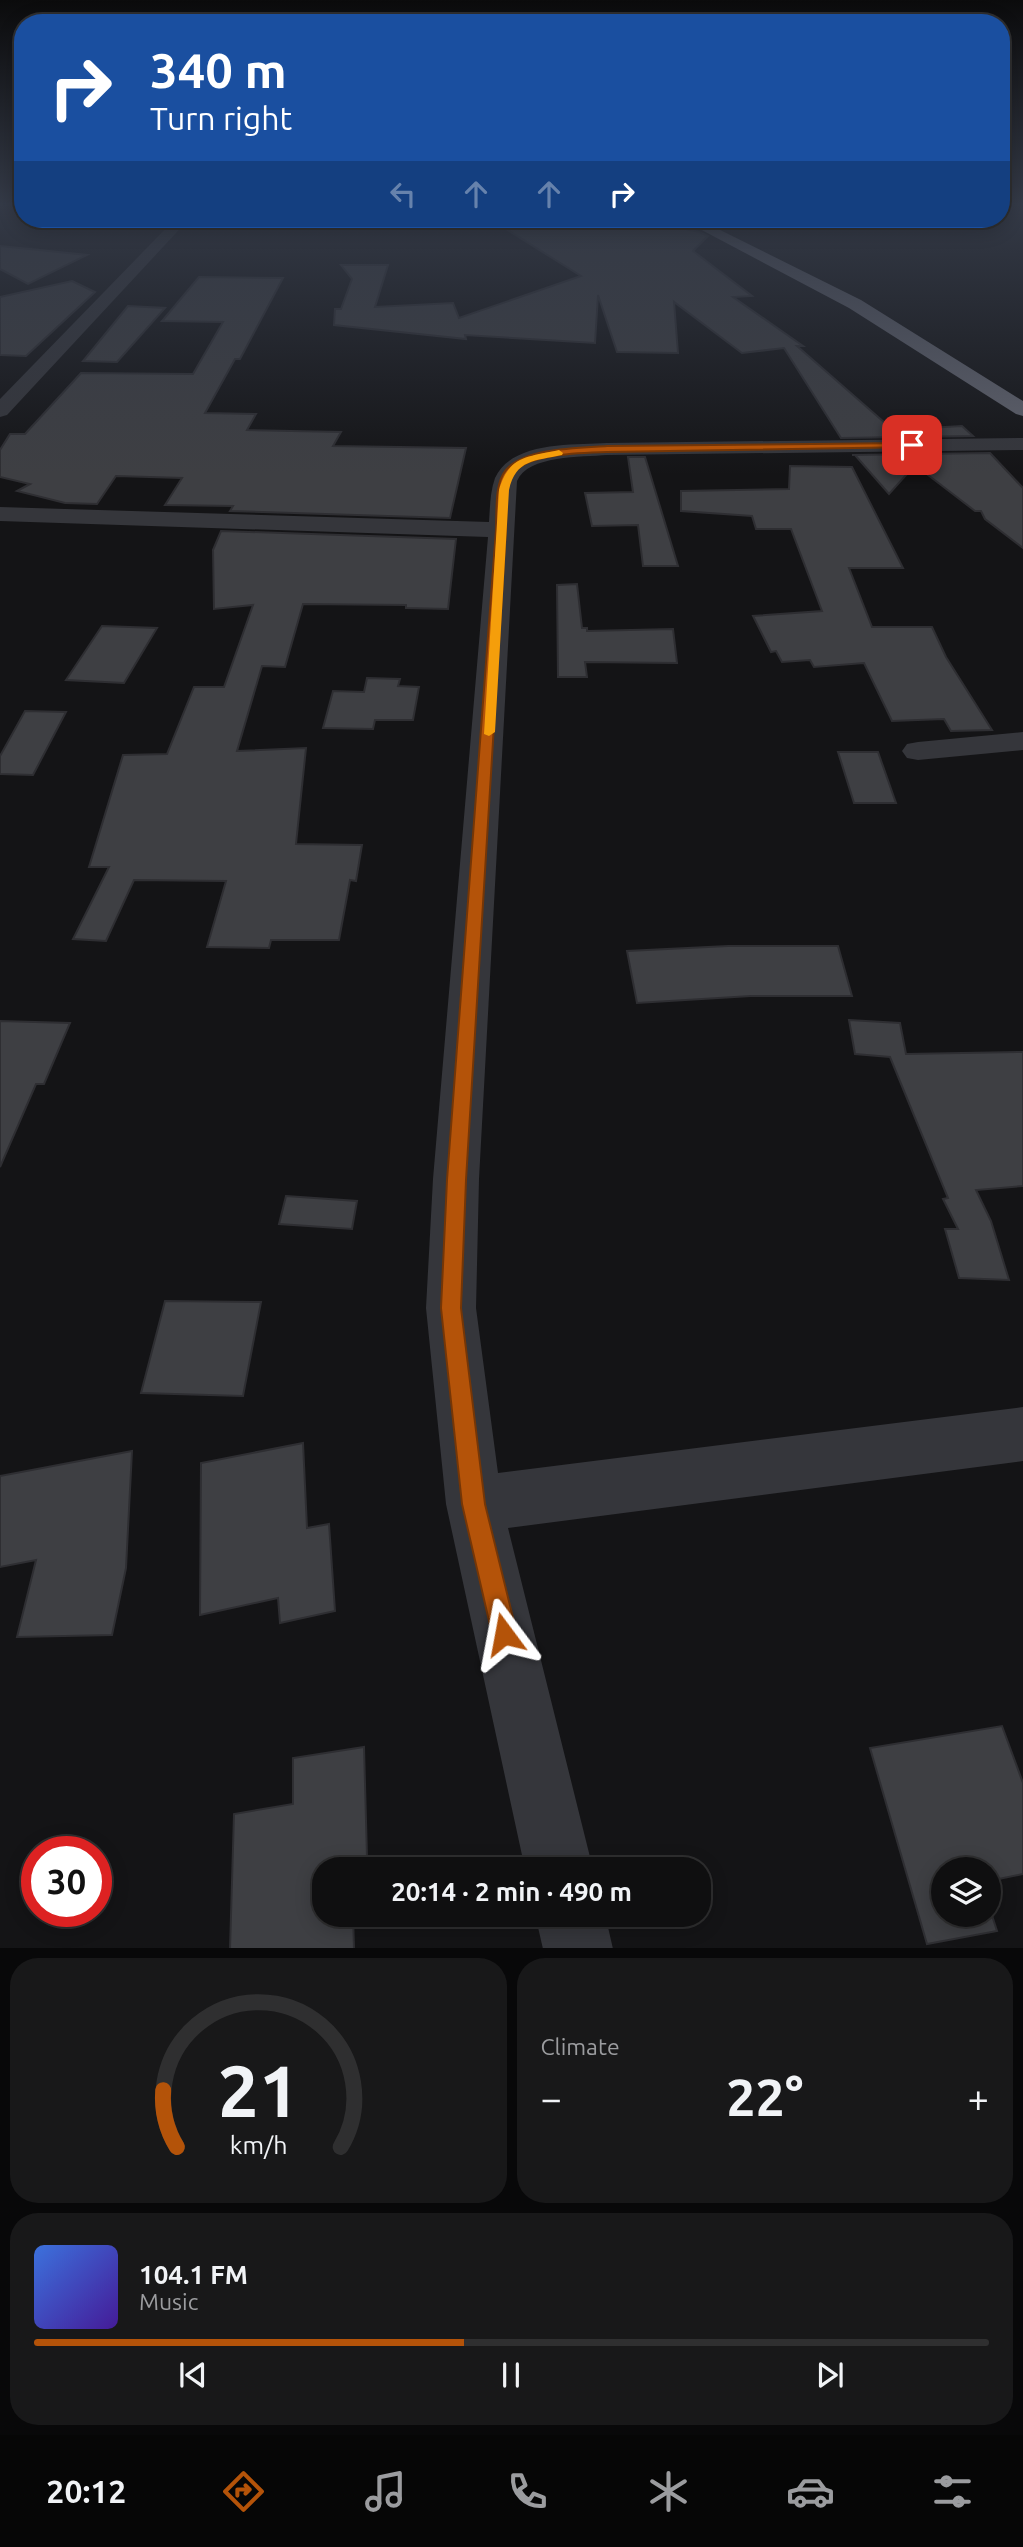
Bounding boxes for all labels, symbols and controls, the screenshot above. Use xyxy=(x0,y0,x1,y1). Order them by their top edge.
icon: right xyxy=(35,42,126,133)
text: 340 m xyxy=(150,42,287,97)
text: Turn right xyxy=(150,100,292,136)
icon: left xyxy=(384,175,422,213)
icon: ahead xyxy=(457,175,495,213)
icon: ahead xyxy=(530,175,568,213)
icon: right xyxy=(603,175,641,213)
pin xyxy=(882,415,942,475)
icon: arrive xyxy=(893,426,931,464)
position arrow xyxy=(467,1597,541,1671)
speed limit sign: 30 xyxy=(21,1836,112,1927)
map controls xyxy=(931,1857,1001,1927)
button: layers xyxy=(931,1857,1001,1927)
text: 20:14 · 2 min · 490 m xyxy=(391,1877,632,1906)
text: Climate xyxy=(541,2034,620,2059)
text: 21 xyxy=(217,2049,299,2131)
text: 22° xyxy=(726,2068,803,2126)
text: − xyxy=(541,2077,562,2119)
text: + xyxy=(968,2077,989,2119)
text: km/h xyxy=(229,2130,287,2158)
text: 104.1 FM xyxy=(139,2260,248,2289)
text: Music xyxy=(139,2289,198,2314)
icon: previous xyxy=(174,2356,212,2394)
icon: pause xyxy=(492,2356,530,2394)
icon: next xyxy=(811,2356,849,2394)
icon: directions xyxy=(219,2467,268,2516)
icon: music xyxy=(361,2467,410,2516)
icon: phone xyxy=(503,2467,552,2516)
icon: climate xyxy=(644,2467,693,2516)
icon: car xyxy=(786,2467,835,2516)
icon: filters xyxy=(928,2467,977,2516)
text: 20:12 xyxy=(46,2473,126,2509)

